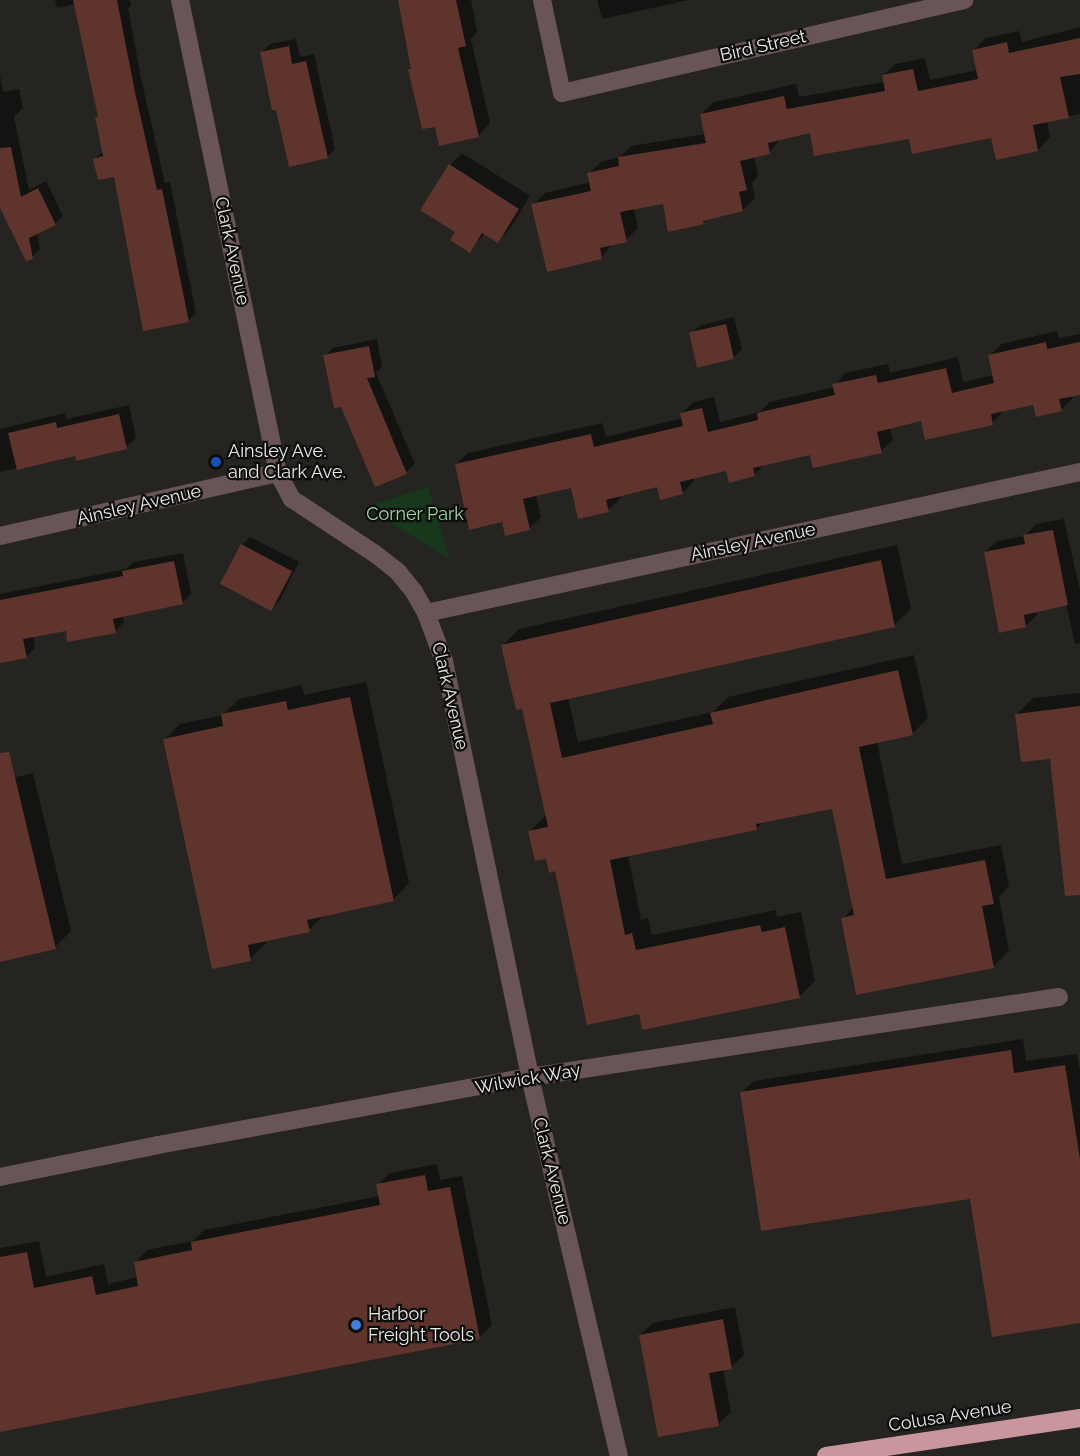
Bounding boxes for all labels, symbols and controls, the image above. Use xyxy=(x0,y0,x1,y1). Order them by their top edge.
street label: Bird Street xyxy=(718,26,808,66)
street label: Clark Avenue xyxy=(210,195,254,307)
place label: Ainsley Ave. and Clark Ave. xyxy=(228,441,346,484)
marker: Ainsley Ave. and Clark Ave. xyxy=(209,455,223,469)
street label: Ainsley Avenue xyxy=(74,480,204,530)
park label: Corner Park xyxy=(366,503,464,525)
street label: Ainsley Avenue xyxy=(688,518,818,566)
street label: Clark Avenue xyxy=(427,640,473,752)
street label: Wilwick Way xyxy=(473,1059,583,1099)
street label: Clark Avenue xyxy=(528,1115,576,1227)
place label: Harbor Freight Tools xyxy=(368,1304,475,1346)
marker: Harbor Freight Tools xyxy=(349,1318,363,1332)
street label: Colusa Avenue xyxy=(887,1396,1013,1436)

